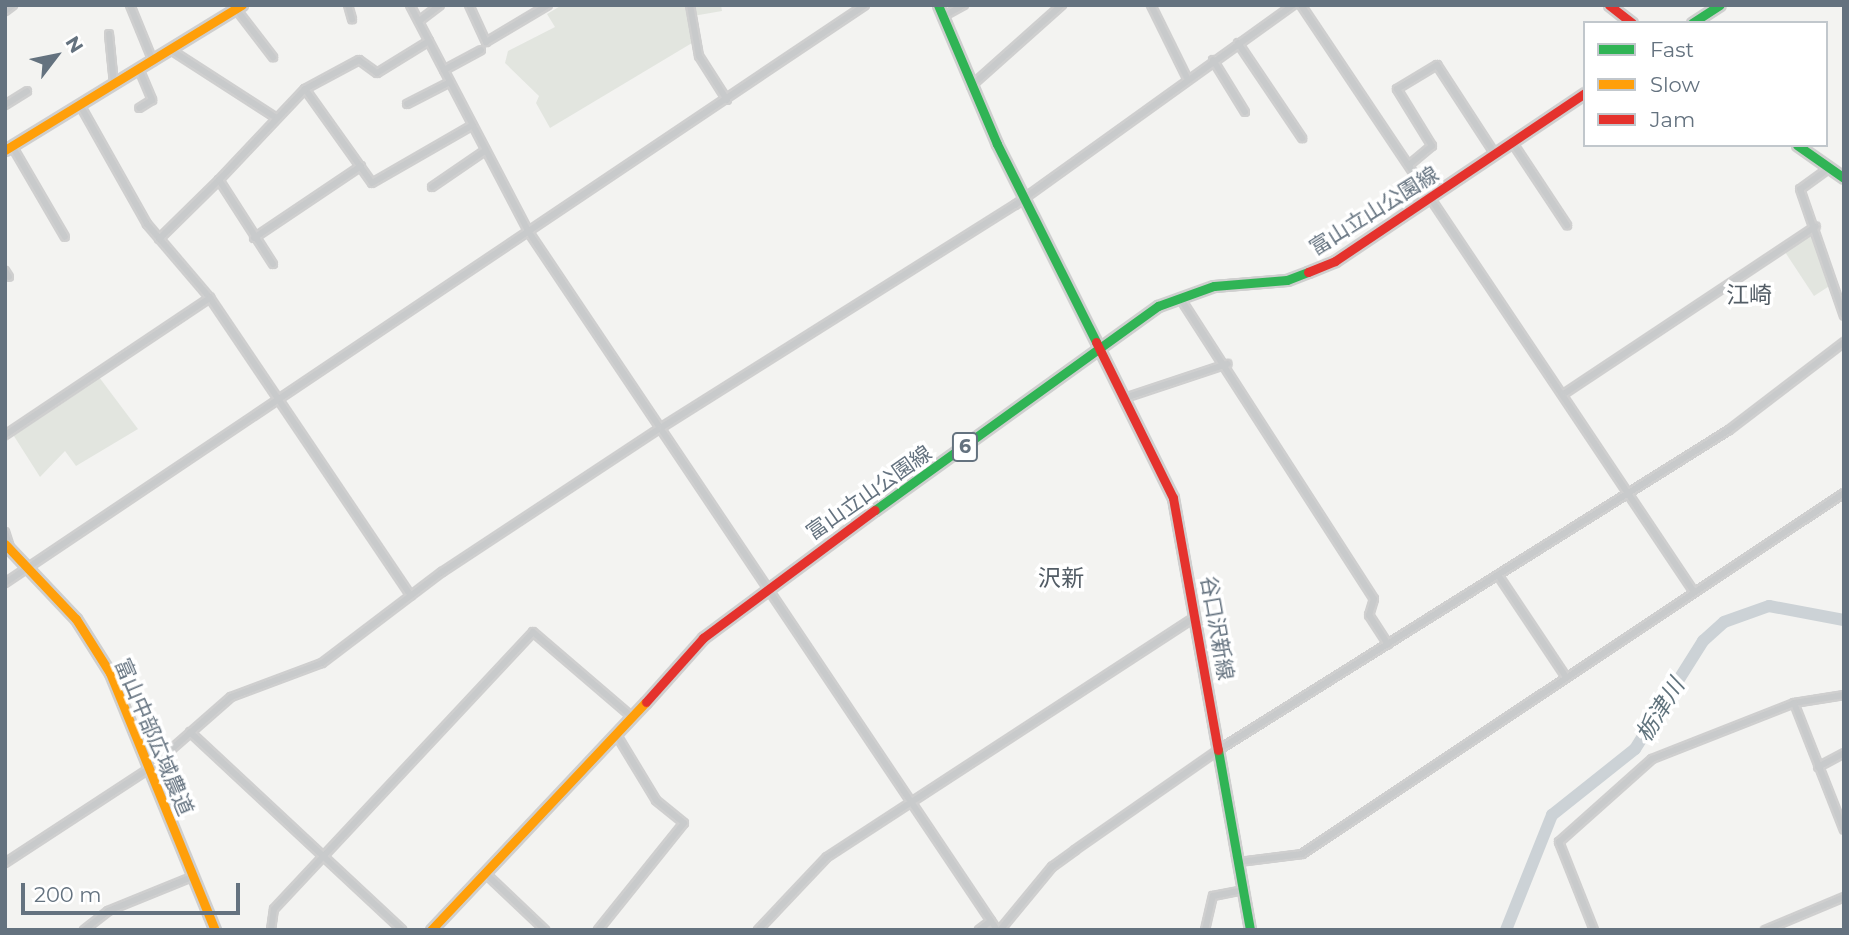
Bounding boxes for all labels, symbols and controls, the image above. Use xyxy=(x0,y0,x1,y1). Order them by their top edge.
north arrow xyxy=(21,21,91,91)
legend xyxy=(1583,21,1828,147)
text: N xyxy=(60,32,88,57)
text: Fast xyxy=(1650,37,1694,62)
text: Slow xyxy=(1650,72,1700,97)
text: Jam xyxy=(1650,107,1695,132)
street label: 富山立山公園線 xyxy=(1305,161,1443,261)
district label: 江崎 xyxy=(1726,281,1772,309)
road number: 6 xyxy=(951,432,979,462)
street label: 富山立山公園線 xyxy=(802,441,936,545)
district label: 沢新 xyxy=(1038,564,1084,592)
street label: 谷口沢新線 xyxy=(1195,574,1239,682)
street label: 富山中部広域農道 xyxy=(110,655,198,819)
water label: 栃津川 xyxy=(1630,673,1690,747)
scale bar xyxy=(24,869,243,913)
text: 200 m xyxy=(34,882,101,907)

